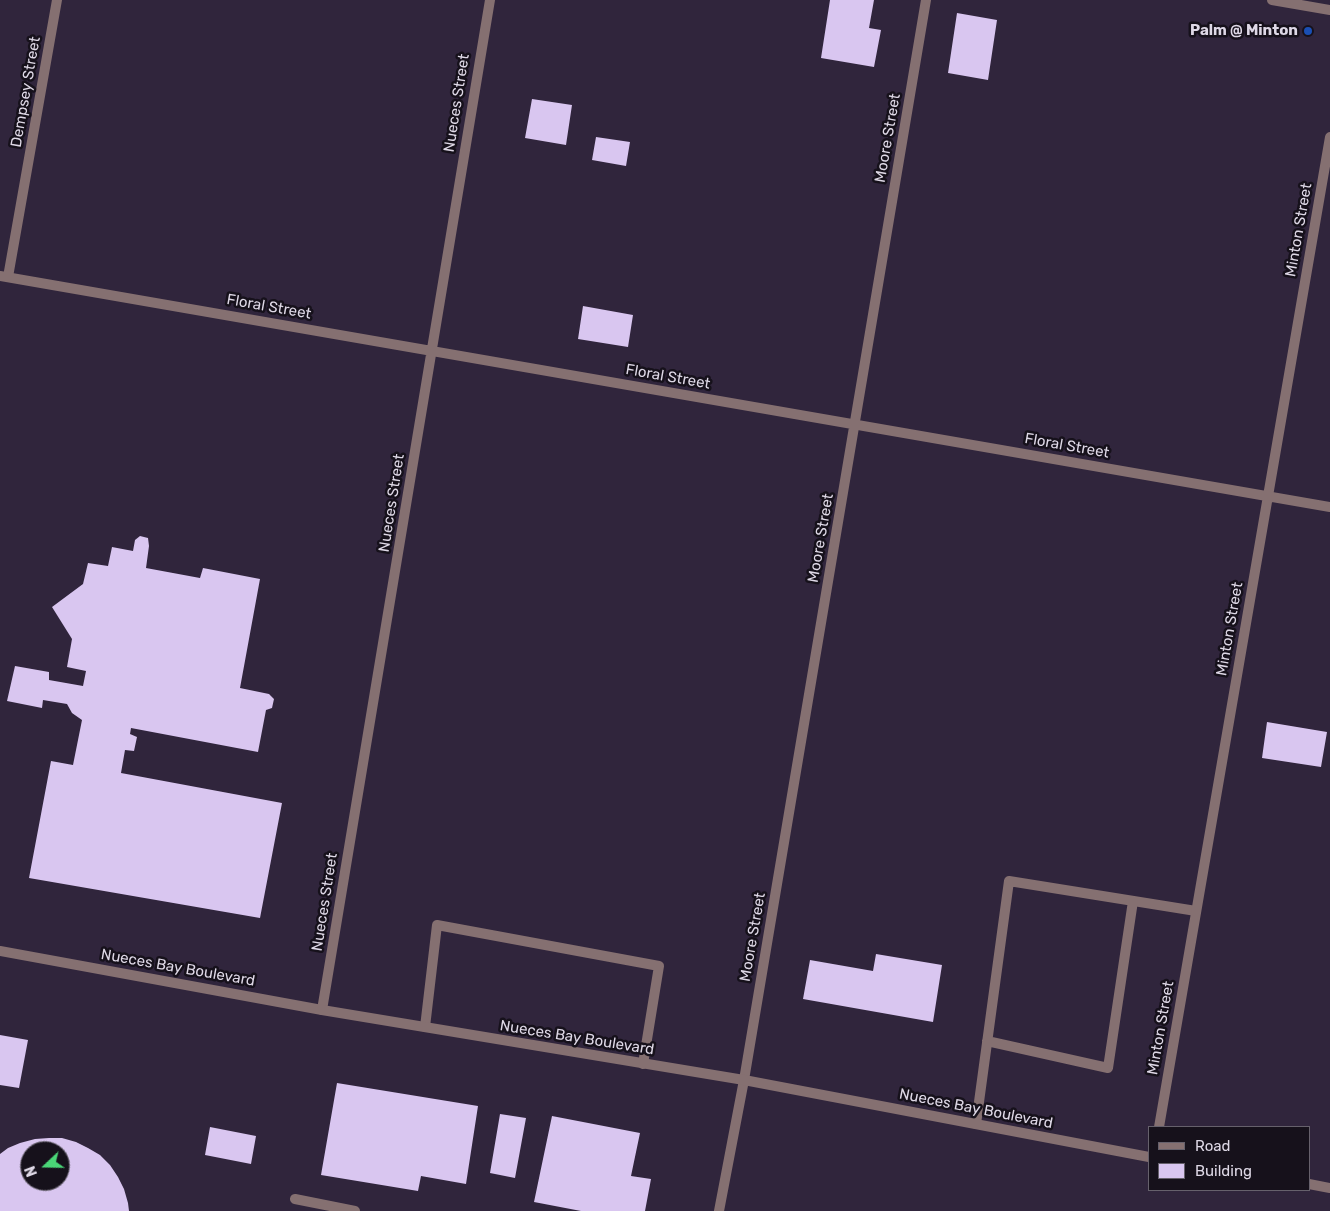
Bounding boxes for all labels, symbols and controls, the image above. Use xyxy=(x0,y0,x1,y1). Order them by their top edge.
place label: Palm @ Minton xyxy=(1190,22,1298,40)
marker: Palm @ Minton xyxy=(1302,25,1314,37)
street label: Dempsey Street xyxy=(7,35,45,149)
street label: Nueces Street xyxy=(440,53,474,153)
street label: Moore Street xyxy=(871,92,905,184)
street label: Minton Street xyxy=(1282,182,1316,278)
street label: Floral Street xyxy=(225,291,313,323)
street label: Floral Street xyxy=(624,361,712,393)
street label: Floral Street xyxy=(1023,430,1111,462)
street label: Nueces Street xyxy=(375,453,409,553)
street label: Moore Street xyxy=(804,492,838,584)
street label: Minton Street xyxy=(1213,581,1247,677)
street label: Nueces Street xyxy=(308,852,342,952)
street label: Moore Street xyxy=(736,891,770,983)
street label: Nueces Bay Boulevard xyxy=(100,946,256,990)
street label: Minton Street xyxy=(1144,980,1178,1076)
street label: Nueces Bay Boulevard xyxy=(498,1017,656,1059)
street label: Nueces Bay Boulevard xyxy=(898,1085,1054,1133)
legend xyxy=(1148,1126,1310,1191)
text: Road xyxy=(1195,1137,1231,1155)
north arrow xyxy=(20,1141,70,1191)
text: Building xyxy=(1195,1162,1252,1180)
text: N xyxy=(22,1163,41,1179)

